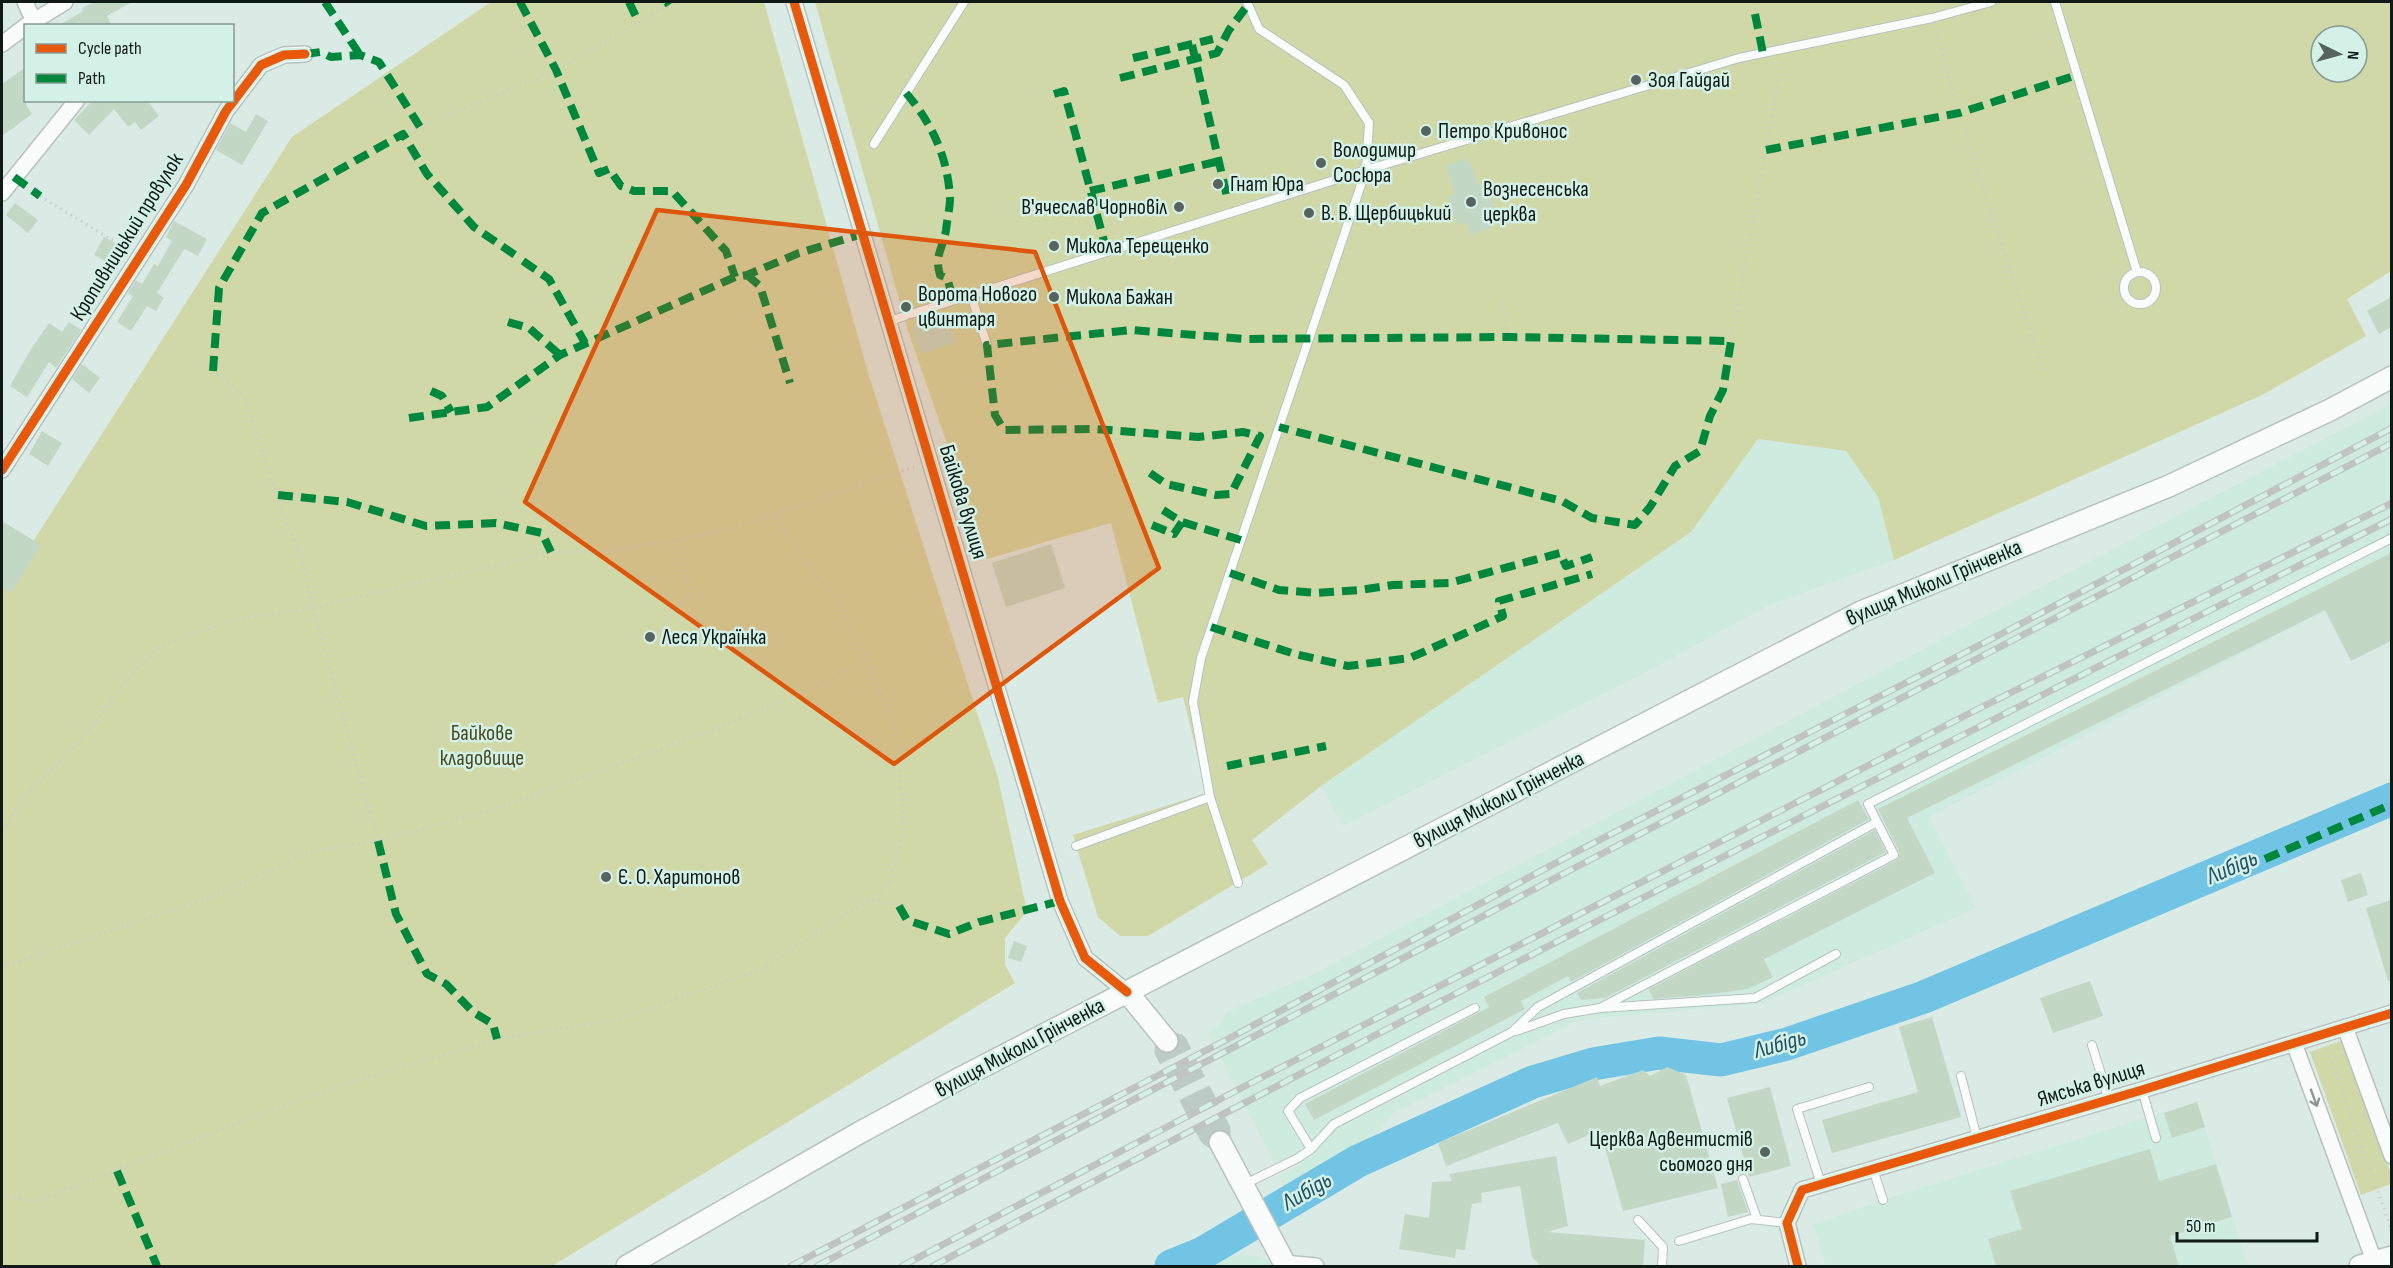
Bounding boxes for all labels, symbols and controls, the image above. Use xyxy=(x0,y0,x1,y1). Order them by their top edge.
legend xyxy=(24,24,234,102)
north arrow xyxy=(2309,24,2369,84)
text: Cycle path xyxy=(78,38,142,59)
text: N xyxy=(2343,50,2362,60)
place label: Зоя Гайдай xyxy=(1648,67,1730,94)
text: Path xyxy=(78,68,106,89)
marker: Зоя Гайдай xyxy=(1629,73,1643,87)
place label: Петро Кривонос xyxy=(1438,118,1567,145)
marker: Петро Кривонос xyxy=(1419,124,1433,138)
place label: Володимир Сосюра xyxy=(1333,137,1416,189)
street label: Кропивницький провулок xyxy=(64,147,190,326)
marker: Володимир Сосюра xyxy=(1314,156,1328,170)
place label: Гнат Юра xyxy=(1230,171,1304,198)
place label: Вознесенська церква xyxy=(1483,176,1589,228)
marker: Гнат Юра xyxy=(1211,177,1225,191)
place label: В'ячеслав Чорновіл xyxy=(1021,194,1167,221)
marker: Вознесенська церква xyxy=(1464,195,1478,209)
marker: В'ячеслав Чорновіл xyxy=(1172,200,1186,214)
place label: В. В. Щербицький xyxy=(1321,200,1452,227)
marker: В. В. Щербицький xyxy=(1302,206,1316,220)
place label: Микола Терещенко xyxy=(1066,233,1209,260)
marker: Микола Терещенко xyxy=(1047,239,1061,253)
place label: Ворота Нового цвинтаря xyxy=(918,281,1037,333)
place label: Микола Бажан xyxy=(1066,284,1173,311)
marker: Микола Бажан xyxy=(1047,290,1061,304)
marker: Ворота Нового цвинтаря xyxy=(899,300,913,314)
street label: Байкова вулиця xyxy=(933,442,993,562)
street label: вулиця Миколи Грінченка xyxy=(1842,534,2026,632)
place label: Леся Українка xyxy=(661,624,767,651)
marker: Леся Українка xyxy=(643,630,657,644)
park label: Байкове кладовище xyxy=(440,720,524,772)
street label: вулиця Миколи Грінченка xyxy=(1409,745,1589,855)
water label: Либідь xyxy=(2201,843,2262,891)
place label: Є. О. Харитонов xyxy=(618,864,740,891)
marker: Є. О. Харитонов xyxy=(599,870,613,884)
street label: вулиця Миколи Грінченка xyxy=(931,992,1109,1104)
water label: Либідь xyxy=(1750,1023,1809,1065)
street label: Ямська вулиця xyxy=(2034,1055,2148,1113)
one-way arrow xyxy=(2310,1088,2321,1107)
place label: Церква Адвентистів сьомого дня xyxy=(1589,1126,1753,1178)
marker: Церква Адвентистів сьомого дня xyxy=(1758,1145,1772,1159)
water label: Либідь xyxy=(1276,1165,1337,1217)
scale bar xyxy=(2177,1205,2316,1243)
text: 50 m xyxy=(2186,1216,2216,1237)

